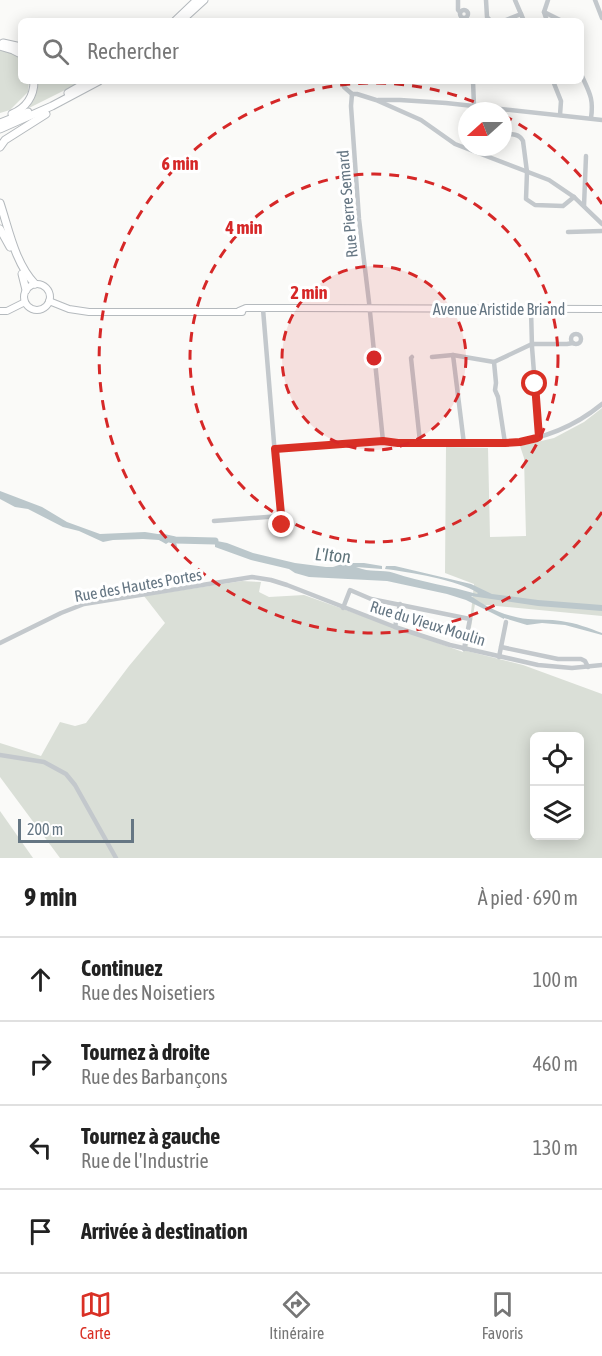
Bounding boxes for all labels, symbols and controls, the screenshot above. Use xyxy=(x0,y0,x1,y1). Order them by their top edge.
search box xyxy=(18,18,584,84)
icon: search xyxy=(39,35,72,68)
text: Rechercher xyxy=(87,38,178,64)
north arrow xyxy=(458,102,512,156)
street label: Rue Pierre Semard xyxy=(333,150,361,258)
text: 6 min xyxy=(162,153,199,174)
text: 4 min xyxy=(225,217,263,238)
text: 2 min xyxy=(291,282,328,303)
street label: Avenue Aristide Briand xyxy=(433,300,565,318)
centre of rings xyxy=(364,348,384,368)
route start xyxy=(521,370,547,396)
route end xyxy=(268,511,294,537)
water label: L'Iton xyxy=(314,543,352,567)
street label: Rue des Hautes Portes xyxy=(73,565,203,605)
street label: Rue du Vieux Moulin xyxy=(368,597,488,649)
map controls xyxy=(530,732,584,840)
button: locate xyxy=(530,732,584,786)
button: layers xyxy=(530,786,584,840)
scale bar xyxy=(18,816,134,844)
text: 200 m xyxy=(27,820,63,838)
text: 9 min xyxy=(24,882,77,912)
text: À pied · 690 m xyxy=(478,886,578,909)
text: Continuez xyxy=(81,955,163,981)
icon: ahead xyxy=(24,963,57,996)
text: 100 m xyxy=(533,968,578,991)
text: Rue des Noisetiers xyxy=(81,981,215,1004)
text: Tournez à droite xyxy=(81,1039,210,1065)
icon: right xyxy=(24,1047,57,1080)
text: 460 m xyxy=(533,1052,578,1075)
text: Rue des Barbançons xyxy=(81,1065,228,1088)
text: Tournez à gauche xyxy=(81,1123,220,1149)
icon: left xyxy=(24,1131,57,1164)
text: 130 m xyxy=(533,1136,578,1159)
text: Rue de l'Industrie xyxy=(81,1149,209,1172)
icon: arrive xyxy=(24,1215,57,1248)
text: Arrivée à destination xyxy=(81,1218,248,1244)
tab: Carte xyxy=(79,1288,112,1342)
tab: Itinéraire xyxy=(269,1288,324,1342)
tab: Favoris xyxy=(482,1288,523,1342)

